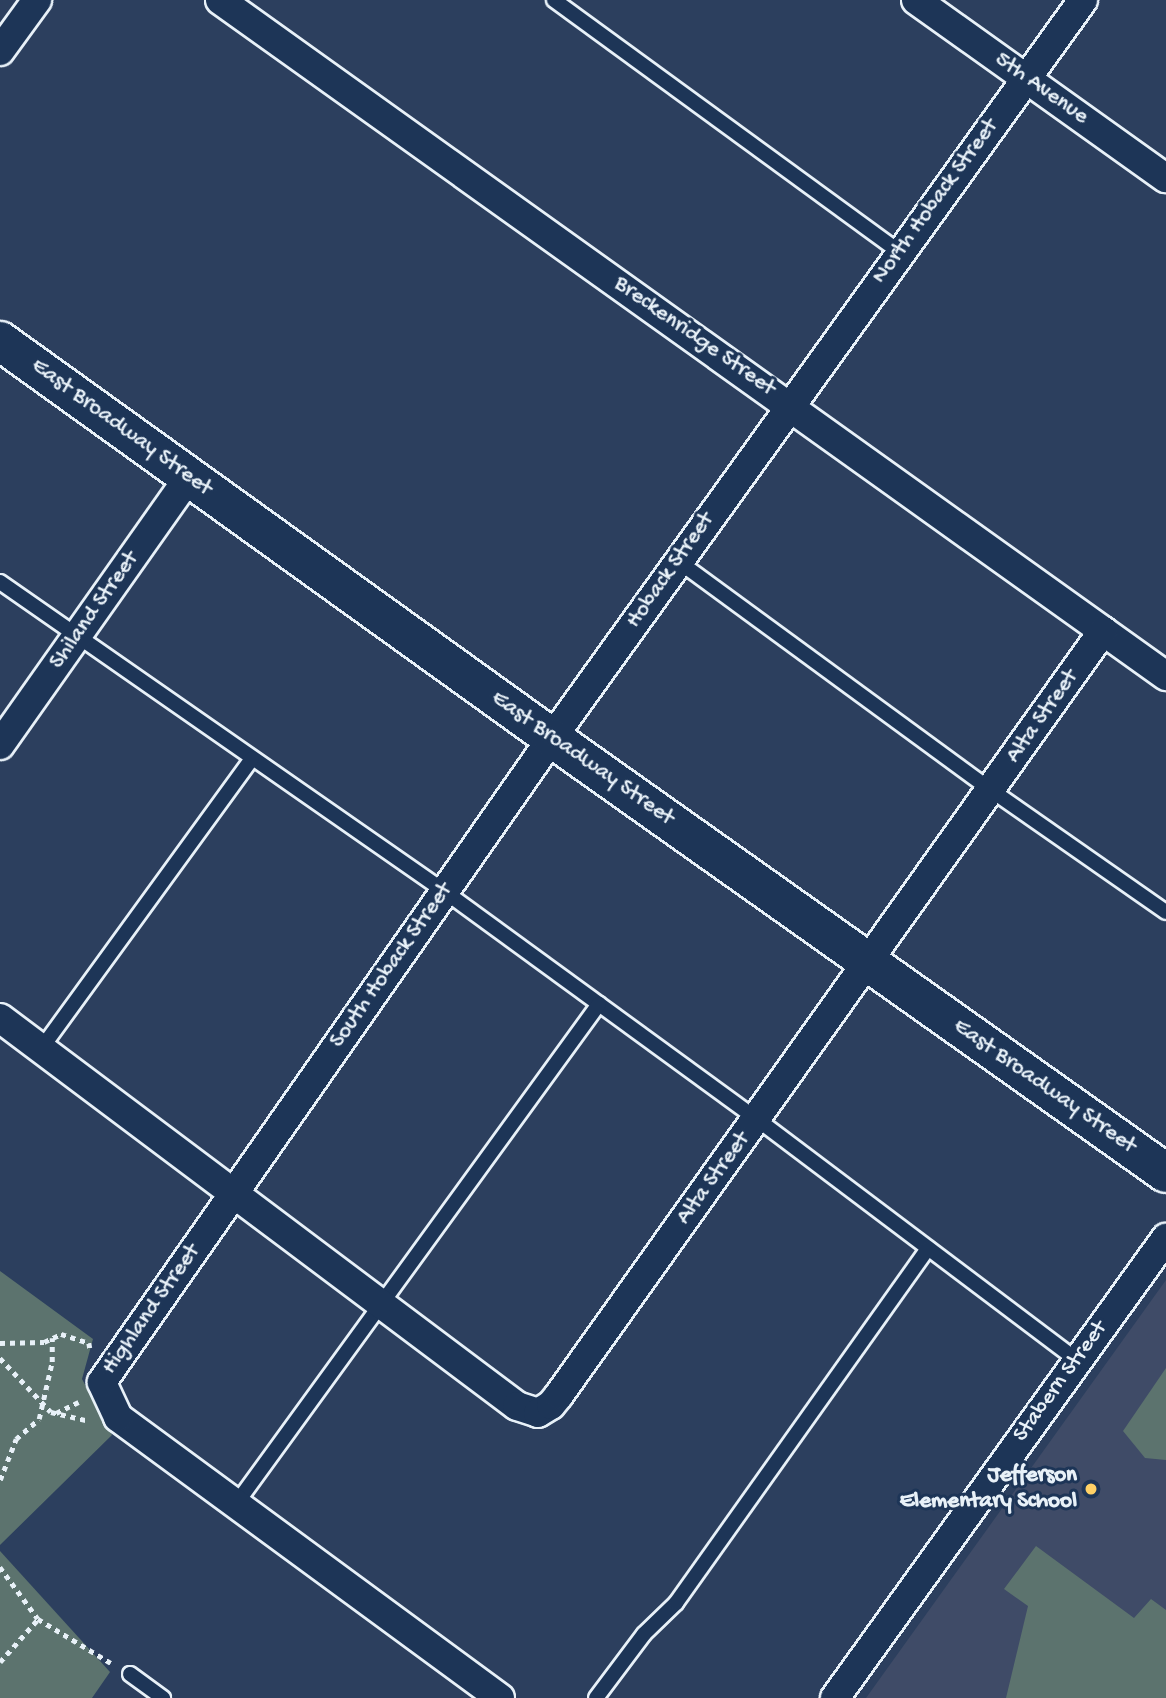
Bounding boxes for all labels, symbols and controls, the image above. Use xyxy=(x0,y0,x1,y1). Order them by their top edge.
street label: 5th Avenue xyxy=(989,47,1093,131)
street label: North Hoback Street xyxy=(867,114,1005,290)
street label: Breckenridge Street xyxy=(608,271,780,403)
street label: East Broadway Street xyxy=(25,353,217,503)
street label: Hoback Street xyxy=(621,508,721,634)
street label: Shiland Street xyxy=(44,547,146,675)
street label: Alta Street xyxy=(1001,665,1085,769)
street label: East Broadway Street xyxy=(485,685,679,833)
street label: South Hoback Street xyxy=(325,878,459,1054)
street label: East Broadway Street xyxy=(947,1013,1141,1161)
street label: Alta Street xyxy=(671,1127,757,1231)
street label: Highland Street xyxy=(97,1240,207,1380)
street label: Stabern Street xyxy=(1008,1316,1114,1448)
place label: Jefferson Elementary School xyxy=(900,1462,1077,1516)
marker: Jefferson Elementary School xyxy=(1083,1481,1099,1497)

